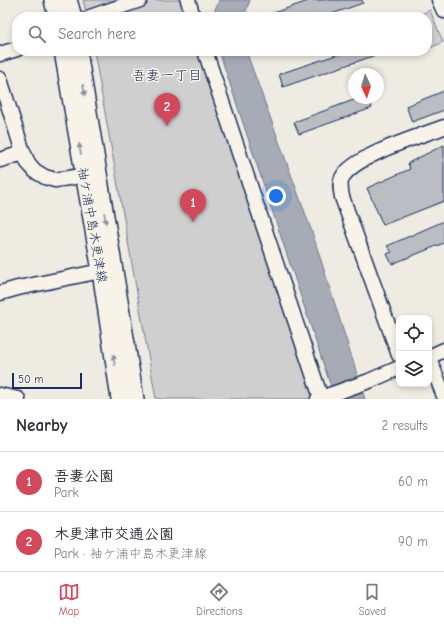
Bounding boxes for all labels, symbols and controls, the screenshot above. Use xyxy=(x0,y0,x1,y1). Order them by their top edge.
search box xyxy=(12,12,432,56)
icon: search xyxy=(26,23,48,45)
text: Search here xyxy=(58,25,136,43)
district label: 吾妻一丁目 xyxy=(132,67,202,84)
north arrow xyxy=(348,68,384,104)
one-way arrow xyxy=(82,83,88,96)
pin: 2 xyxy=(154,93,180,126)
one-way arrow xyxy=(77,143,83,155)
street label: 袖ケ浦中島木更津線 xyxy=(75,166,110,285)
your location xyxy=(266,186,286,206)
pin: 1 xyxy=(180,189,206,222)
one-way arrow xyxy=(102,212,108,224)
map controls xyxy=(396,315,432,387)
button: locate xyxy=(396,315,432,351)
button: layers xyxy=(396,351,432,387)
one-way arrow xyxy=(111,354,117,367)
scale bar xyxy=(12,371,82,390)
text: 50 m xyxy=(18,373,43,386)
text: Nearby xyxy=(16,416,67,435)
text: 2 results xyxy=(381,418,428,433)
text: 吾妻公園 xyxy=(54,467,114,485)
text: 1 xyxy=(26,474,32,489)
text: 60 m xyxy=(398,474,428,489)
text: Park xyxy=(54,485,79,500)
text: 木更津市交通公園 xyxy=(54,525,174,543)
text: 2 xyxy=(26,534,32,549)
text: 90 m xyxy=(398,534,428,549)
text: Park · 袖ケ浦中島木更津線 xyxy=(54,546,207,561)
tab: Map xyxy=(58,581,80,618)
tab: Directions xyxy=(196,581,243,618)
tab: Saved xyxy=(359,581,386,618)

